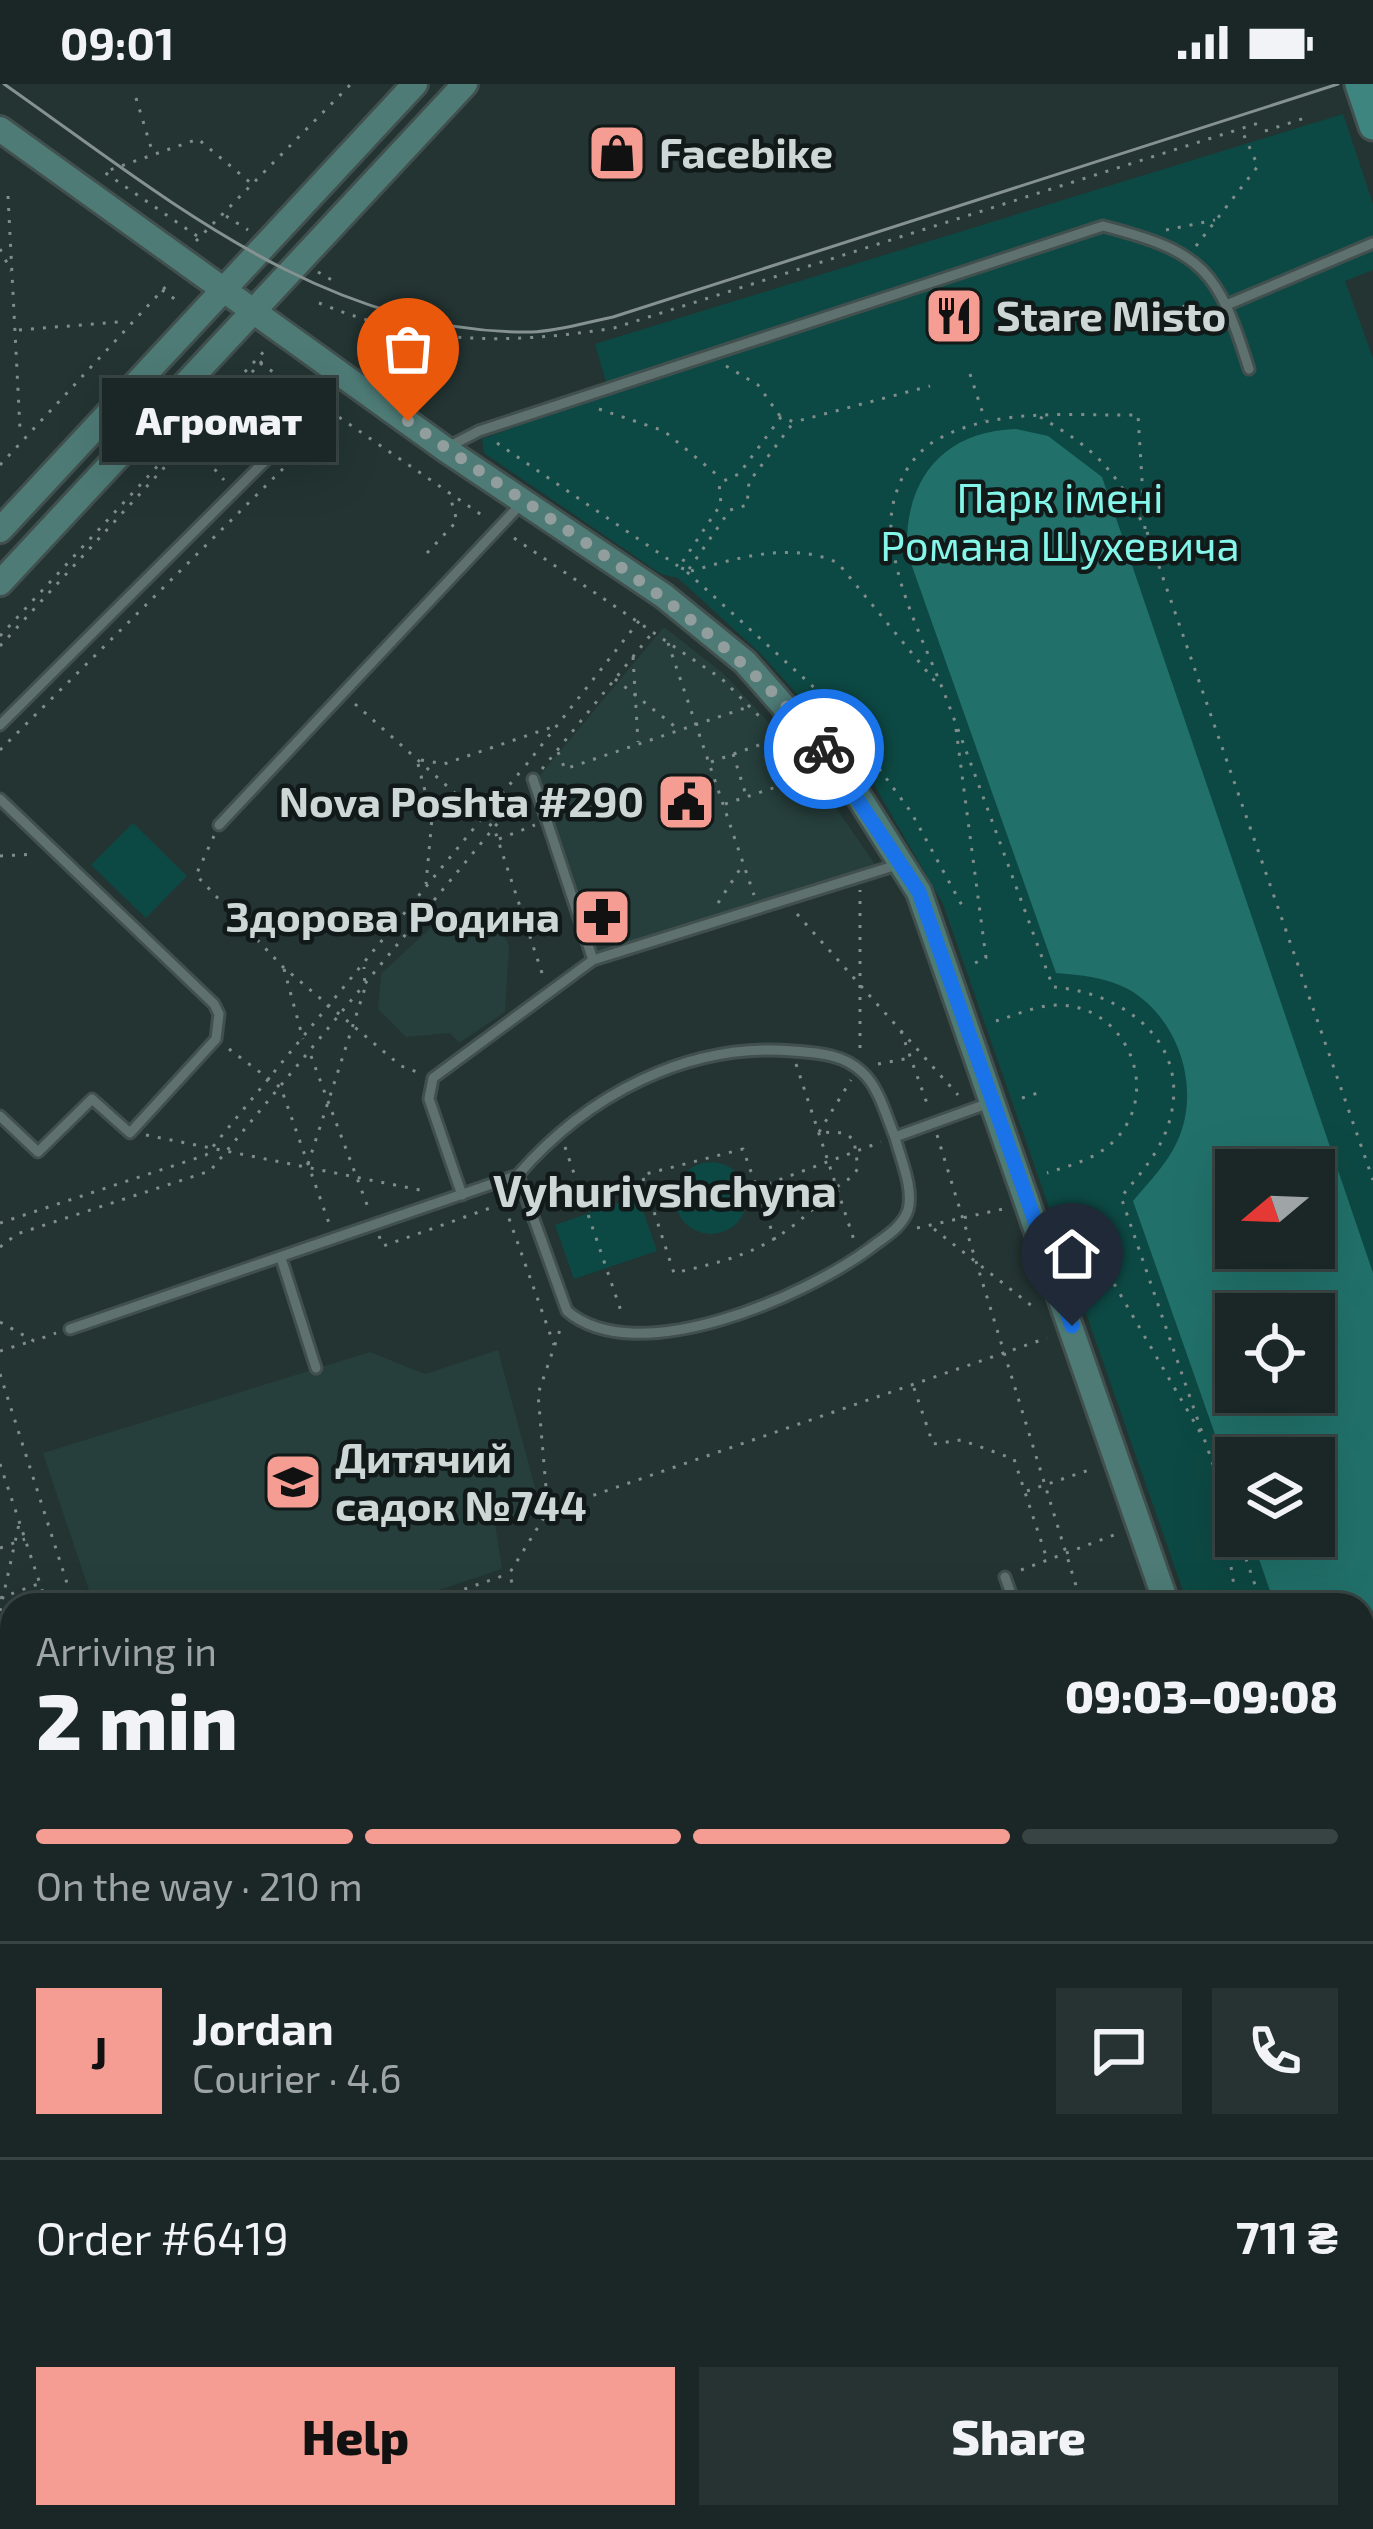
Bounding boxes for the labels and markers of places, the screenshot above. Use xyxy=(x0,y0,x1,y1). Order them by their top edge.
shop icon: Facebike xyxy=(586,122,648,184)
place label: Facebike xyxy=(659,126,833,176)
restaurant icon: Stare Misto xyxy=(923,285,985,347)
place label: Stare Misto xyxy=(996,289,1226,339)
pin xyxy=(357,298,459,421)
callout: Агромат xyxy=(102,379,336,463)
public building icon: Nova Poshta #290 xyxy=(655,771,717,833)
place label: Nova Poshta #290 xyxy=(279,775,644,825)
pharmacy icon: Здорова Родина xyxy=(571,886,633,948)
place label: Здорова Родина xyxy=(226,890,560,940)
pin xyxy=(1021,1203,1123,1326)
place label: Дитячий садок №744 xyxy=(335,1431,587,1529)
school or university icon: Дитячий садок №744 xyxy=(262,1451,324,1513)

